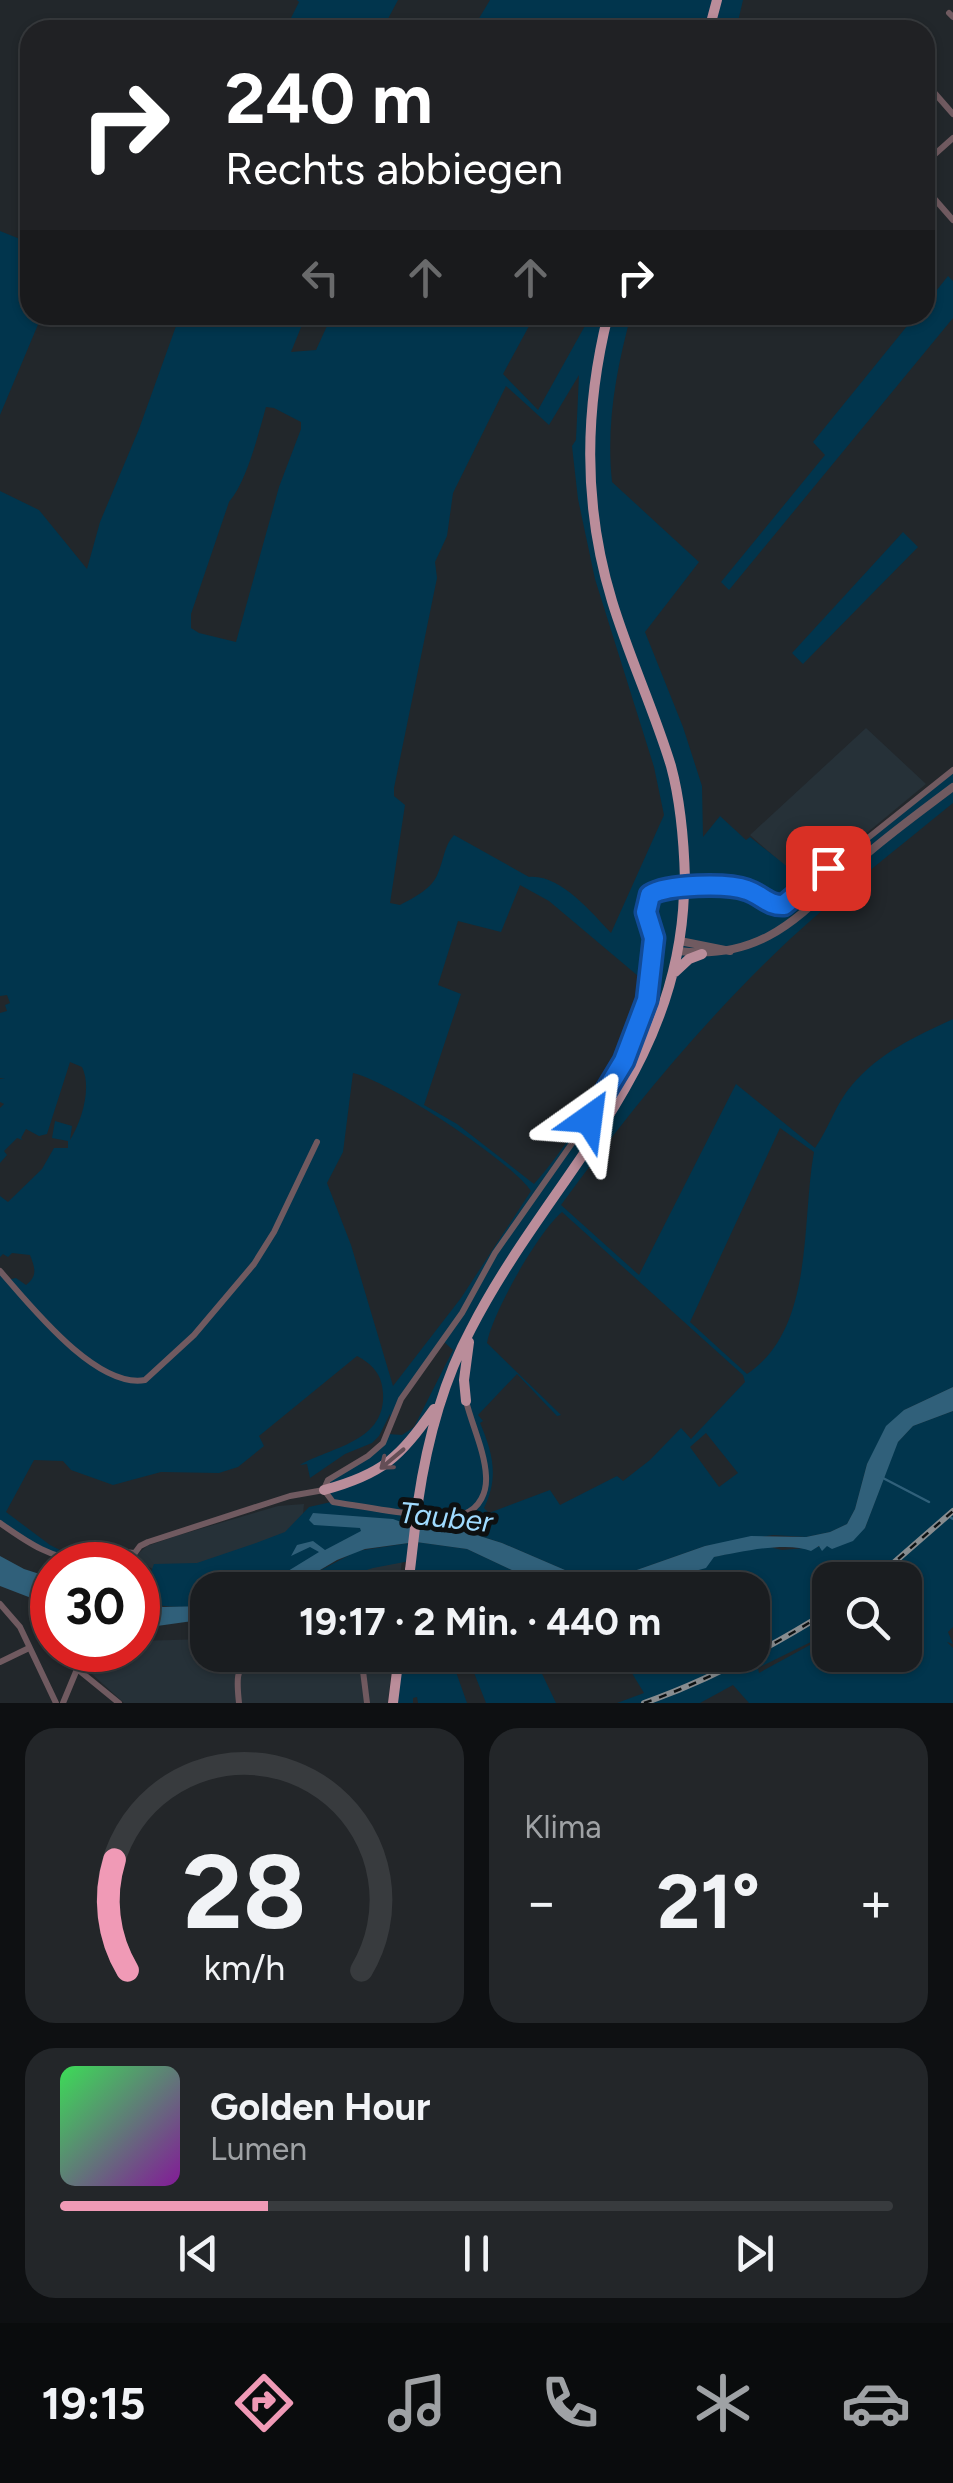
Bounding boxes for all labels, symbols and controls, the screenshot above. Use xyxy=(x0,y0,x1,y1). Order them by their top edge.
text: 240 m xyxy=(225,56,433,141)
icon: right xyxy=(60,60,190,190)
text: Rechts abbiegen xyxy=(225,141,563,195)
icon: left xyxy=(293,250,348,305)
icon: ahead xyxy=(398,250,453,305)
icon: ahead xyxy=(503,250,558,305)
icon: right xyxy=(608,250,663,305)
pin xyxy=(786,826,871,911)
icon: arrive xyxy=(801,841,856,896)
position arrow xyxy=(537,1067,641,1171)
one-way arrow xyxy=(380,1447,406,1469)
water label: Tauber xyxy=(398,1494,496,1540)
speed limit sign: 30 xyxy=(30,1542,160,1672)
map controls xyxy=(812,1562,922,1672)
button: search xyxy=(812,1562,922,1672)
text: 19:17 · 2 Min. · 440 m xyxy=(299,1599,661,1645)
text: Klima xyxy=(524,1808,602,1846)
text: 28 xyxy=(183,1829,306,1954)
text: 21° xyxy=(657,1857,760,1947)
text: − xyxy=(524,1869,558,1935)
text: + xyxy=(859,1869,893,1935)
text: km/h xyxy=(204,1946,285,1989)
text: Golden Hour xyxy=(210,2084,431,2130)
text: Lumen xyxy=(210,2130,307,2168)
icon: previous xyxy=(171,2226,226,2281)
icon: pause xyxy=(449,2226,504,2281)
icon: next xyxy=(727,2226,782,2281)
icon: directions xyxy=(229,2368,299,2438)
icon: music xyxy=(382,2368,452,2438)
icon: phone xyxy=(535,2368,605,2438)
icon: climate xyxy=(688,2368,758,2438)
icon: car xyxy=(841,2368,911,2438)
text: 19:15 xyxy=(42,2376,145,2430)

